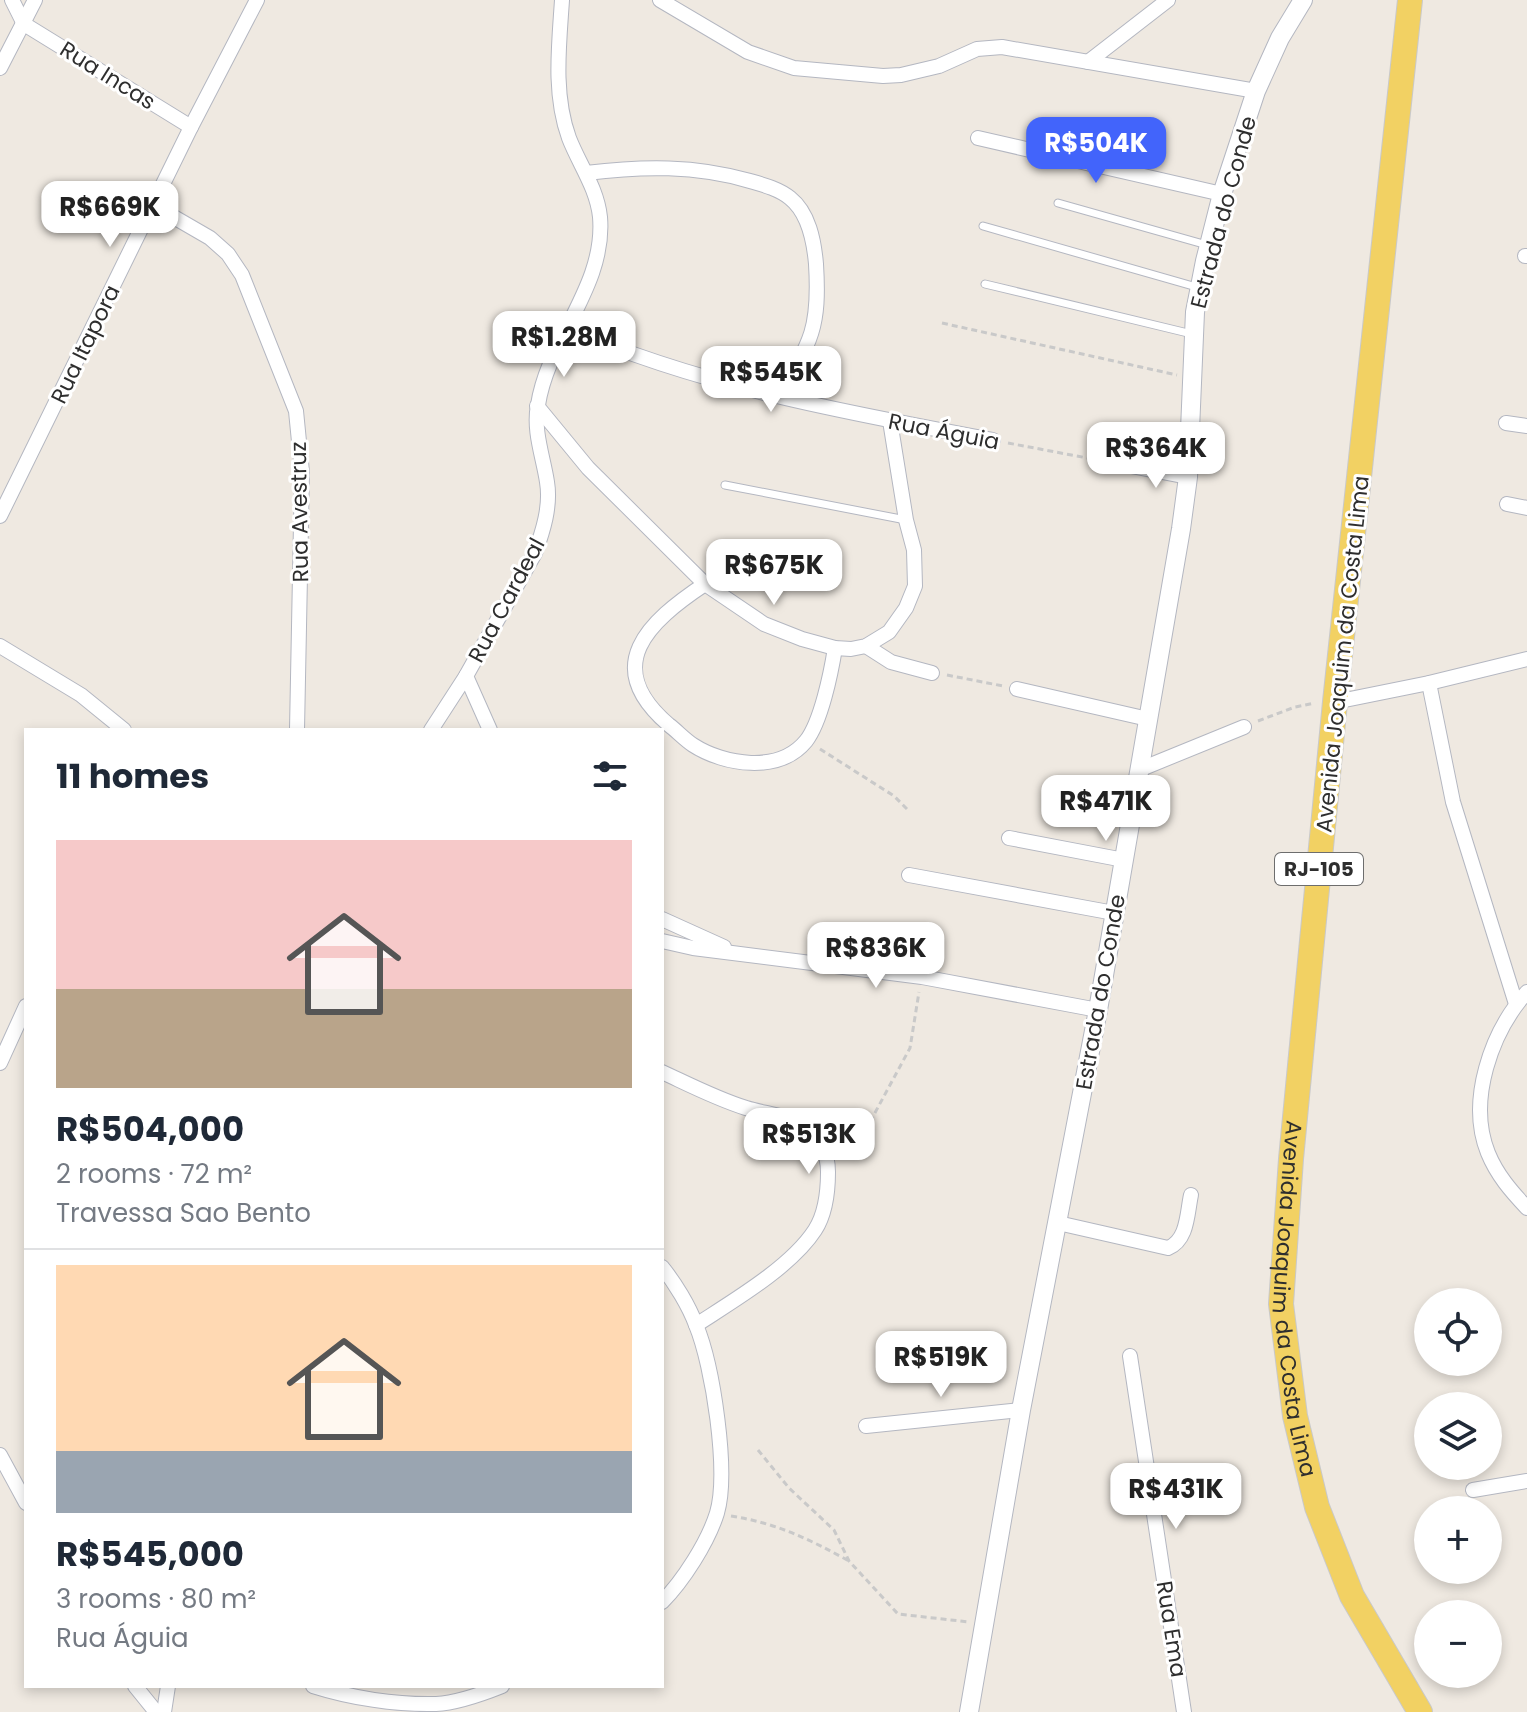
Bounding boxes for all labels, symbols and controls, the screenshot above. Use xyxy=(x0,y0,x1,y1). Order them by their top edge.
street label: Rua Incas xyxy=(54,34,161,117)
street label: Estrada do Conde xyxy=(1183,113,1264,312)
pin: R$504K xyxy=(1031,117,1161,185)
text: R$504K xyxy=(1044,125,1148,161)
pin: R$669K xyxy=(45,181,175,249)
text: R$669K xyxy=(59,189,161,225)
street label: Rua Itapora xyxy=(43,280,128,409)
pin: R$1.28M xyxy=(490,311,638,379)
text: R$1.28M xyxy=(511,319,617,355)
pin: R$545K xyxy=(706,346,836,414)
text: R$545K xyxy=(719,354,823,390)
street label: Rua Águia xyxy=(886,406,1002,457)
pin: R$364K xyxy=(1091,422,1221,490)
text: R$364K xyxy=(1105,430,1207,466)
street label: Rua Avestruz xyxy=(283,441,316,583)
street label: Avenida Joaquim da Costa Lima xyxy=(1308,474,1377,834)
street label: Rua Cardeal xyxy=(461,532,552,668)
pin: R$675K xyxy=(709,539,839,607)
text: R$675K xyxy=(724,547,824,583)
text: 11 homes xyxy=(56,752,209,800)
icon: filters xyxy=(588,754,632,798)
pin: R$471K xyxy=(1041,775,1171,843)
text: R$471K xyxy=(1059,783,1153,819)
road number: RJ-105 xyxy=(1275,853,1363,885)
icon: home xyxy=(272,892,416,1036)
street label: Estrada do Conde xyxy=(1068,892,1133,1092)
pin: R$836K xyxy=(811,922,941,990)
text: R$836K xyxy=(825,930,927,966)
text: R$504,000 xyxy=(56,1105,244,1153)
pin: R$513K xyxy=(744,1108,874,1176)
text: R$513K xyxy=(762,1116,856,1152)
street label: Avenida Joaquim da Costa Lima xyxy=(1264,1119,1324,1480)
text: 2 rooms · 72 m² xyxy=(56,1156,252,1192)
text: Travessa Sao Bento xyxy=(56,1195,311,1231)
map controls xyxy=(1414,1288,1502,1688)
button: locate xyxy=(1414,1288,1502,1376)
icon: home xyxy=(272,1317,416,1461)
pin: R$519K xyxy=(876,1331,1006,1399)
text: R$519K xyxy=(894,1339,988,1375)
button: layers xyxy=(1414,1392,1502,1480)
pin: R$431K xyxy=(1111,1463,1241,1531)
text: R$431K xyxy=(1128,1471,1224,1507)
button: + xyxy=(1414,1496,1502,1584)
text: R$545,000 xyxy=(56,1530,244,1578)
street label: Rua Ema xyxy=(1149,1579,1194,1679)
text: 3 rooms · 80 m² xyxy=(56,1581,256,1617)
button: − xyxy=(1414,1600,1502,1688)
text: Rua Águia xyxy=(56,1620,189,1656)

